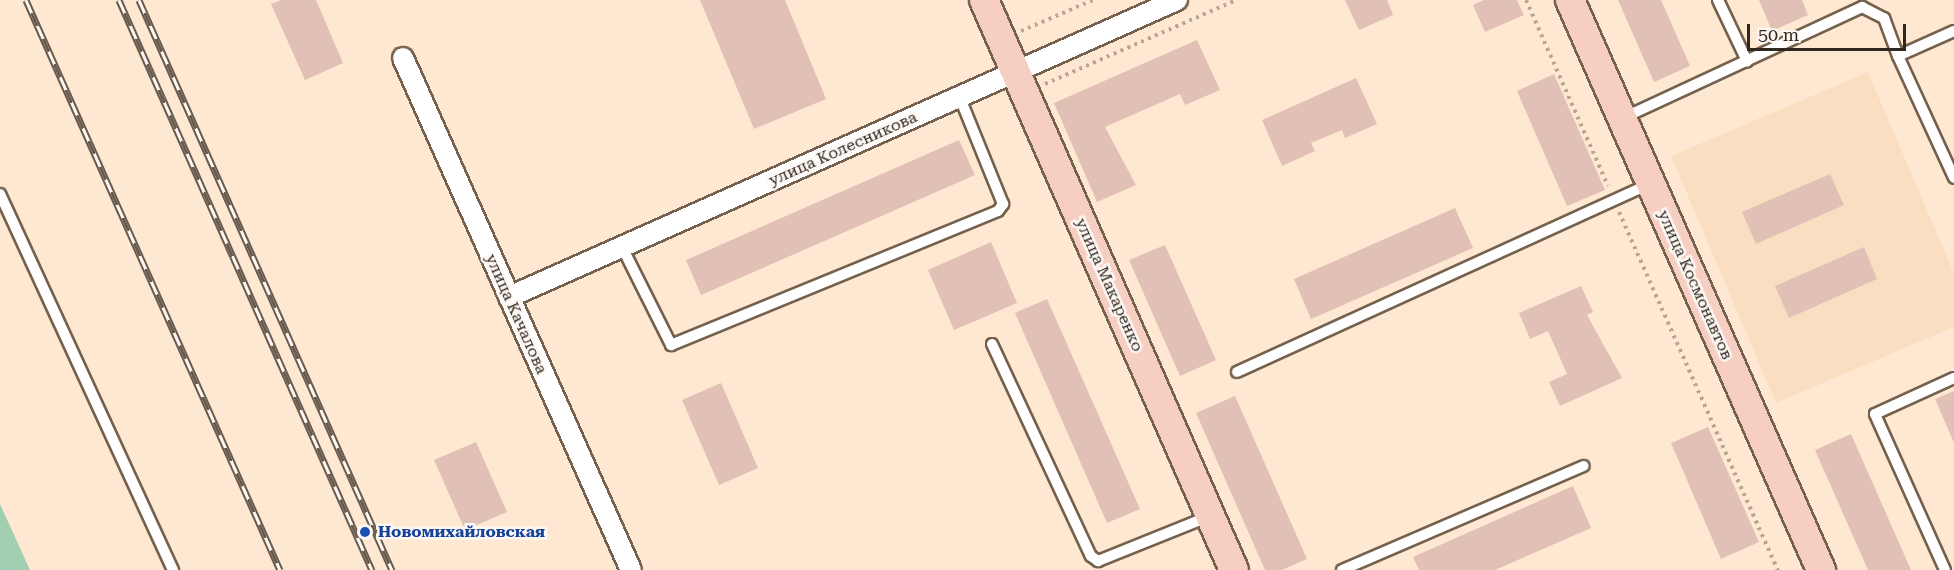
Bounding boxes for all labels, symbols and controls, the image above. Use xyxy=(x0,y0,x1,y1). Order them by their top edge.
scale bar xyxy=(1750,12,1909,50)
text: 50 m xyxy=(1758,24,1799,45)
street label: улица Колесникова xyxy=(766,108,920,190)
street label: улица Космонавтов xyxy=(1653,207,1737,363)
street label: улица Макаренко xyxy=(1071,215,1147,355)
street label: улица Качалова xyxy=(481,251,551,377)
place label: Новомихайловская xyxy=(378,522,545,542)
marker: Новомихайловская xyxy=(356,523,374,541)

